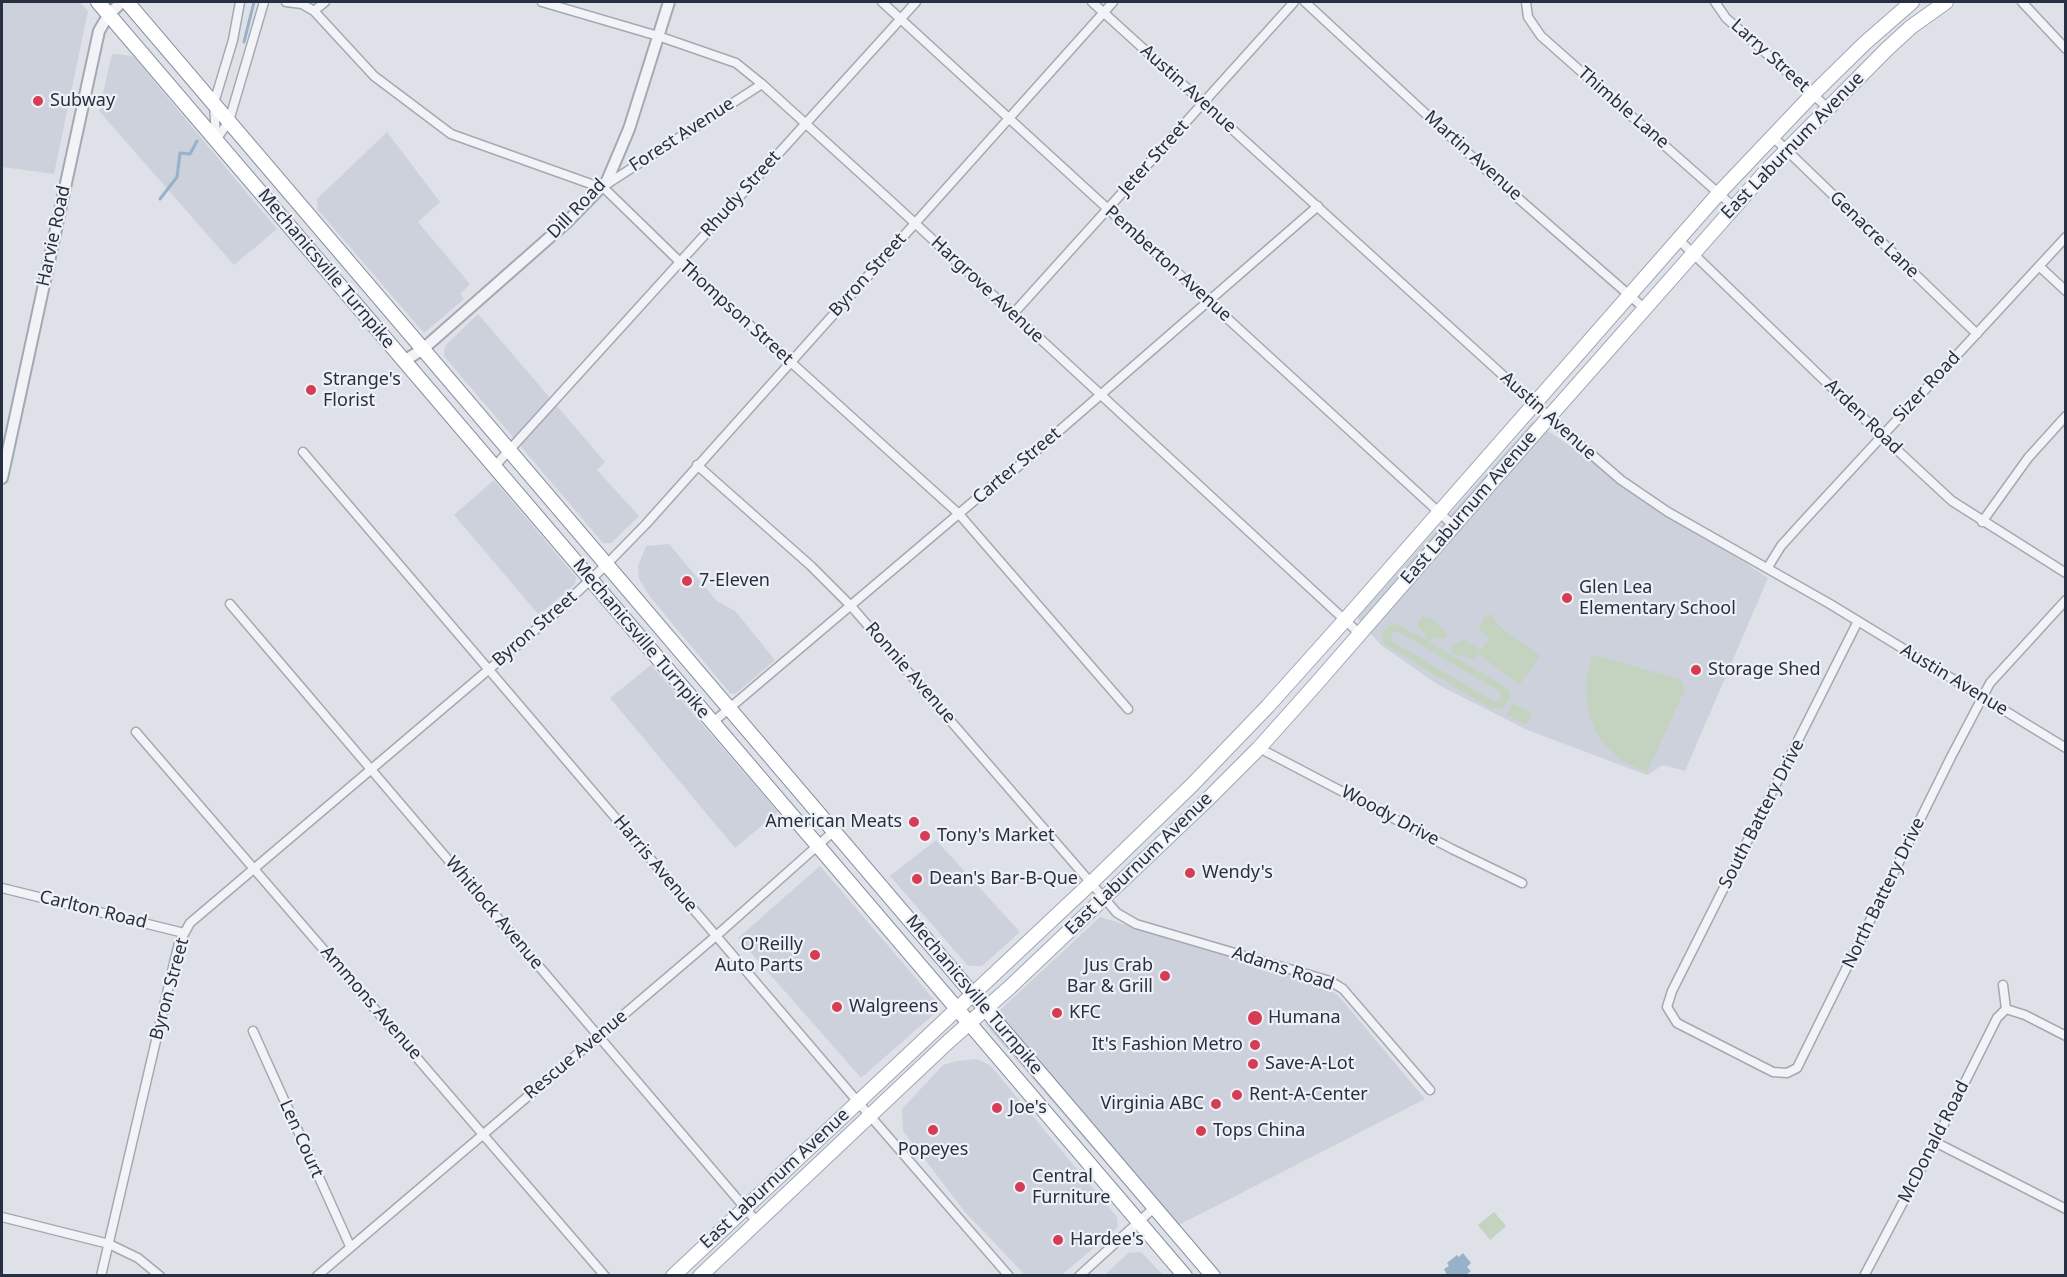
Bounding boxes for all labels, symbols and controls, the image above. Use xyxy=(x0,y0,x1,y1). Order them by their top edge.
street label: Larry Street xyxy=(1726,15,1814,97)
street label: Austin Avenue xyxy=(1136,40,1240,138)
street label: Thimble Lane xyxy=(1573,62,1673,154)
street label: East Laburnum Avenue xyxy=(1717,68,1869,224)
place label: Subway xyxy=(50,90,115,112)
street label: Forest Avenue xyxy=(626,93,738,177)
marker: Subway xyxy=(31,94,45,108)
street label: Martin Avenue xyxy=(1420,106,1526,206)
street label: Jeter Street xyxy=(1114,116,1194,200)
street label: Rhudy Street xyxy=(697,146,785,242)
street label: Dill Road xyxy=(543,175,611,243)
street label: Harvie Road xyxy=(33,184,75,288)
street label: Mechanicsville Turnpike xyxy=(253,185,399,353)
street label: Genacre Lane xyxy=(1825,187,1923,283)
street label: Pemberton Avenue xyxy=(1100,201,1236,327)
street label: Byron Street xyxy=(825,229,911,321)
street label: Hargrove Avenue xyxy=(926,232,1048,348)
street label: Thompson Street xyxy=(675,256,797,370)
street label: Sizer Road xyxy=(1889,347,1965,427)
street label: Austin Avenue xyxy=(1496,367,1600,465)
place label: Strange's Florist xyxy=(323,369,401,412)
street label: Arden Road xyxy=(1820,375,1906,459)
marker: Strange's Florist xyxy=(304,383,318,397)
street label: Carter Street xyxy=(969,423,1065,509)
street label: East Laburnum Avenue xyxy=(1397,427,1541,589)
street label: Mechanicsville Turnpike xyxy=(568,555,714,723)
place label: 7-Eleven xyxy=(699,570,770,592)
marker: 7-Eleven xyxy=(680,574,694,588)
place label: Glen Lea Elementary School xyxy=(1579,577,1736,620)
street label: Byron Street xyxy=(488,586,582,672)
marker: Glen Lea Elementary School xyxy=(1560,591,1574,605)
street label: Ronnie Avenue xyxy=(860,618,960,728)
street label: Austin Avenue xyxy=(1896,639,2012,721)
place label: Storage Shed xyxy=(1708,659,1821,681)
marker: Storage Shed xyxy=(1689,663,1703,677)
street label: South Battery Drive xyxy=(1715,736,1809,892)
street label: Woody Drive xyxy=(1337,781,1443,851)
street label: East Laburnum Avenue xyxy=(1061,788,1217,940)
street label: Harris Avenue xyxy=(608,811,702,917)
place label: American Meats xyxy=(765,811,902,833)
street label: North Battery Drive xyxy=(1838,814,1930,972)
marker: American Meats xyxy=(907,815,921,829)
place label: Tony's Market xyxy=(937,825,1055,847)
marker: Tony's Market xyxy=(918,829,932,843)
street label: Whitlock Avenue xyxy=(441,852,547,974)
place label: Wendy's xyxy=(1202,862,1273,884)
marker: Wendy's xyxy=(1183,866,1197,880)
place label: Dean's Bar-B-Que xyxy=(929,868,1078,890)
marker: Dean's Bar-B-Que xyxy=(910,872,924,886)
street label: Carlton Road xyxy=(37,886,149,934)
street label: Mechanicsville Turnpike xyxy=(901,911,1047,1079)
place label: O'Reilly Auto Parts xyxy=(715,934,803,976)
street label: Byron Street xyxy=(146,936,194,1042)
street label: Ammons Avenue xyxy=(316,942,426,1064)
street label: Adams Road xyxy=(1229,942,1337,996)
marker: O'Reilly Auto Parts xyxy=(808,948,822,962)
place label: Jus Crab Bar & Grill xyxy=(1067,955,1153,998)
marker: Jus Crab Bar & Grill xyxy=(1158,969,1172,983)
place label: Walgreens xyxy=(849,996,938,1018)
marker: Walgreens xyxy=(830,1000,844,1014)
place label: KFC xyxy=(1069,1002,1101,1024)
street label: Rescue Avenue xyxy=(520,1006,632,1104)
marker: KFC xyxy=(1050,1006,1064,1020)
place label: Humana xyxy=(1268,1007,1341,1029)
marker: Humana xyxy=(1246,1009,1264,1027)
place label: It's Fashion Metro xyxy=(1092,1034,1243,1056)
marker: It's Fashion Metro xyxy=(1248,1038,1262,1052)
place label: Save-A-Lot xyxy=(1265,1053,1354,1075)
marker: Save-A-Lot xyxy=(1246,1057,1260,1071)
street label: McDonald Road xyxy=(1894,1077,1974,1207)
place label: Rent-A-Center xyxy=(1249,1084,1368,1106)
marker: Rent-A-Center xyxy=(1230,1088,1244,1102)
place label: Virginia ABC xyxy=(1100,1093,1204,1115)
street label: Len Court xyxy=(274,1097,328,1181)
place label: Joe's xyxy=(1009,1097,1047,1119)
marker: Virginia ABC xyxy=(1209,1097,1223,1111)
marker: Joe's xyxy=(990,1101,1004,1115)
street label: East Laburnum Avenue xyxy=(696,1104,854,1254)
place label: Tops China xyxy=(1213,1120,1305,1142)
marker: Popeyes xyxy=(926,1123,940,1137)
marker: Tops China xyxy=(1194,1124,1208,1138)
place label: Popeyes xyxy=(898,1139,968,1161)
place label: Central Furniture xyxy=(1032,1166,1111,1208)
marker: Central Furniture xyxy=(1013,1180,1027,1194)
place label: Hardee's xyxy=(1070,1229,1144,1251)
marker: Hardee's xyxy=(1051,1233,1065,1247)

